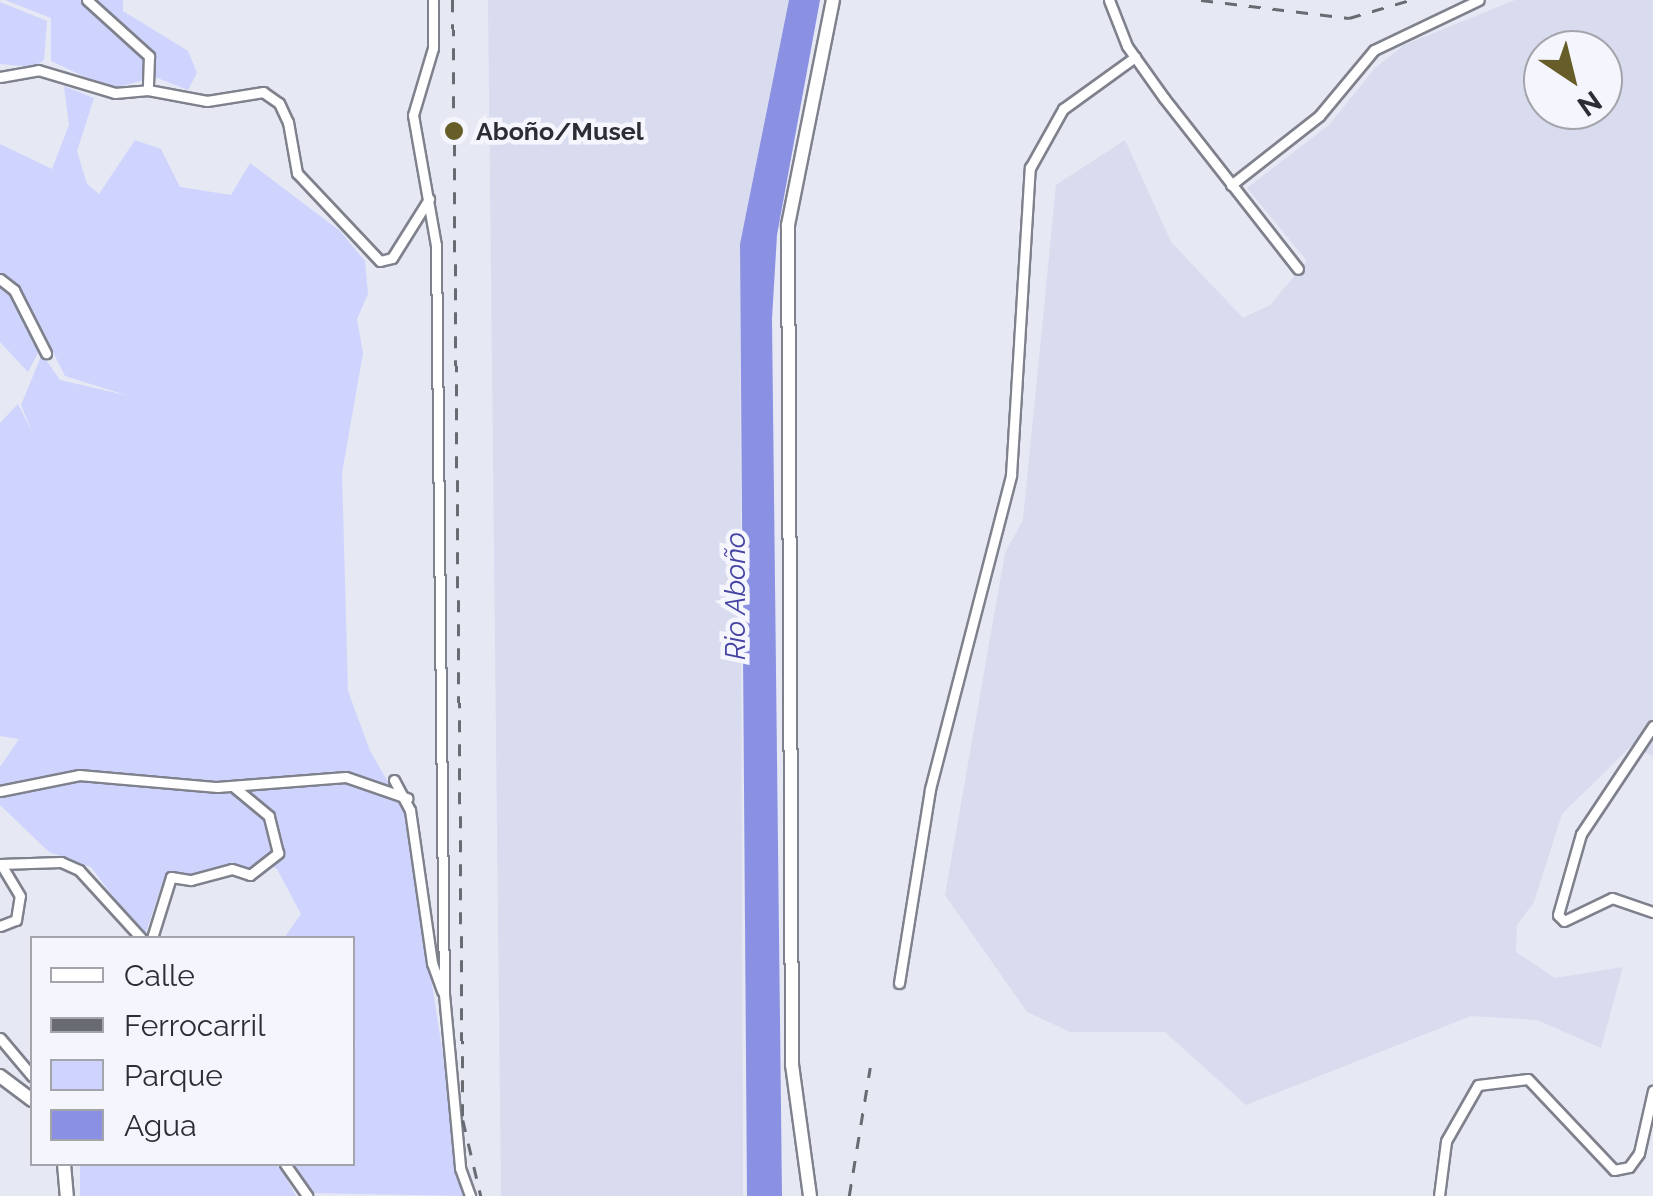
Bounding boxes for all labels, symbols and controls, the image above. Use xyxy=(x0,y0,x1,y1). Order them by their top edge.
north arrow xyxy=(1523,30,1623,130)
text: N xyxy=(1571,84,1608,123)
place label: Aboño/Musel xyxy=(476,116,644,146)
marker: Aboño/Musel xyxy=(441,118,467,144)
water label: Rio Aboño xyxy=(719,532,753,660)
legend xyxy=(30,936,355,1166)
text: Calle xyxy=(124,958,195,993)
text: Ferrocarril xyxy=(124,1008,265,1043)
text: Parque xyxy=(124,1058,223,1093)
text: Agua xyxy=(124,1108,197,1143)

